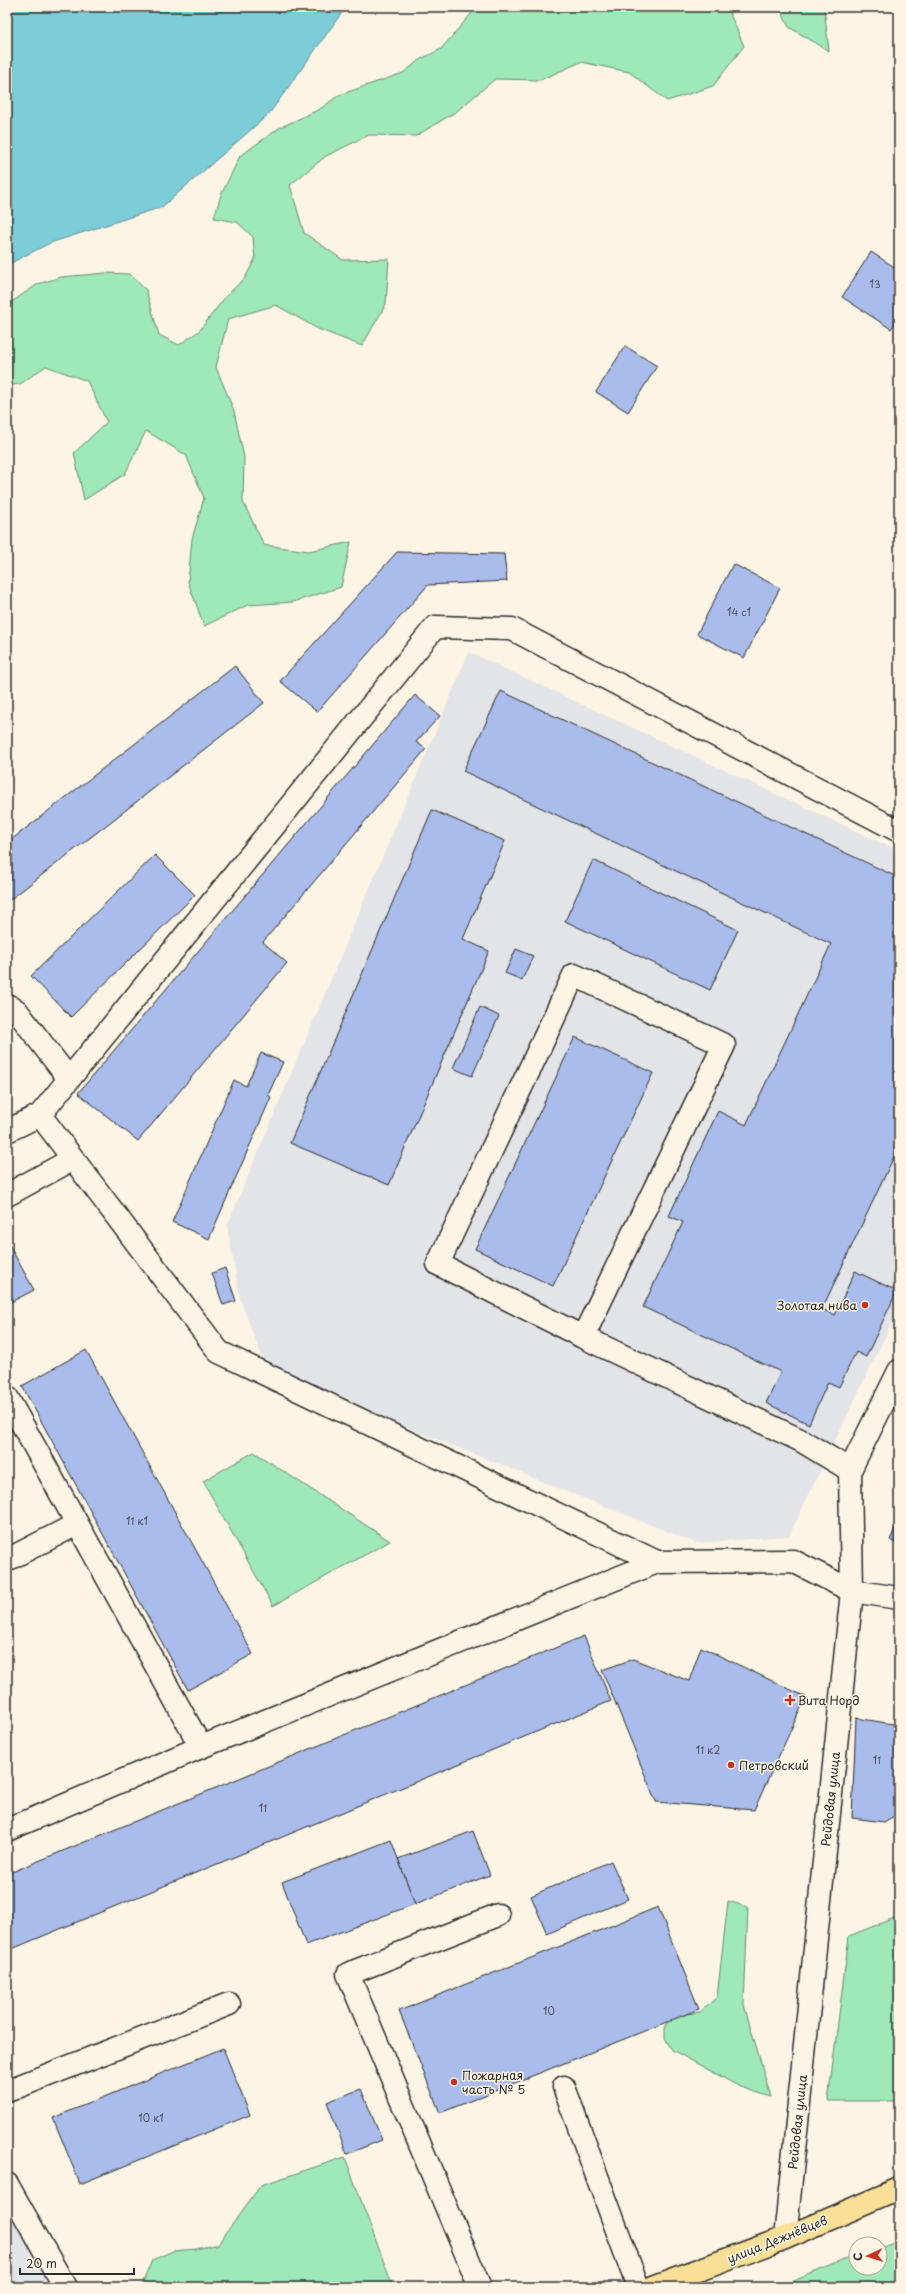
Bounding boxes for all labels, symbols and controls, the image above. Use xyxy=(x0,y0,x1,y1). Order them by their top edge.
house number: 13 xyxy=(869,276,881,291)
house number: 14 с1 xyxy=(727,604,751,619)
place label: Золотая нива xyxy=(777,1296,857,1314)
marker: Золотая нива xyxy=(860,1300,870,1310)
house number: 11 к1 xyxy=(126,1513,148,1528)
place label: Вита Норд xyxy=(798,1691,859,1709)
marker: Вита Норд xyxy=(785,1695,795,1705)
house number: 11 к2 xyxy=(696,1742,720,1757)
street label: Рейдовая улица xyxy=(816,1750,844,1847)
house number: 11 xyxy=(873,1752,881,1767)
place label: Петровский xyxy=(739,1756,809,1774)
marker: Петровский xyxy=(726,1760,736,1770)
house number: 11 xyxy=(259,1800,267,1815)
house number: 10 xyxy=(543,2003,555,2018)
place label: Пожарная часть № 5 xyxy=(462,2066,525,2098)
street label: Рейдовая улица xyxy=(783,2073,811,2170)
marker: Пожарная часть № 5 xyxy=(449,2077,459,2087)
house number: 10 к1 xyxy=(138,2110,164,2125)
street label: улица Дежнёвцев xyxy=(724,2211,830,2267)
north arrow xyxy=(848,2236,888,2276)
scale bar xyxy=(20,2250,134,2276)
text: С xyxy=(849,2252,866,2261)
text: 20 m xyxy=(26,2254,57,2272)

